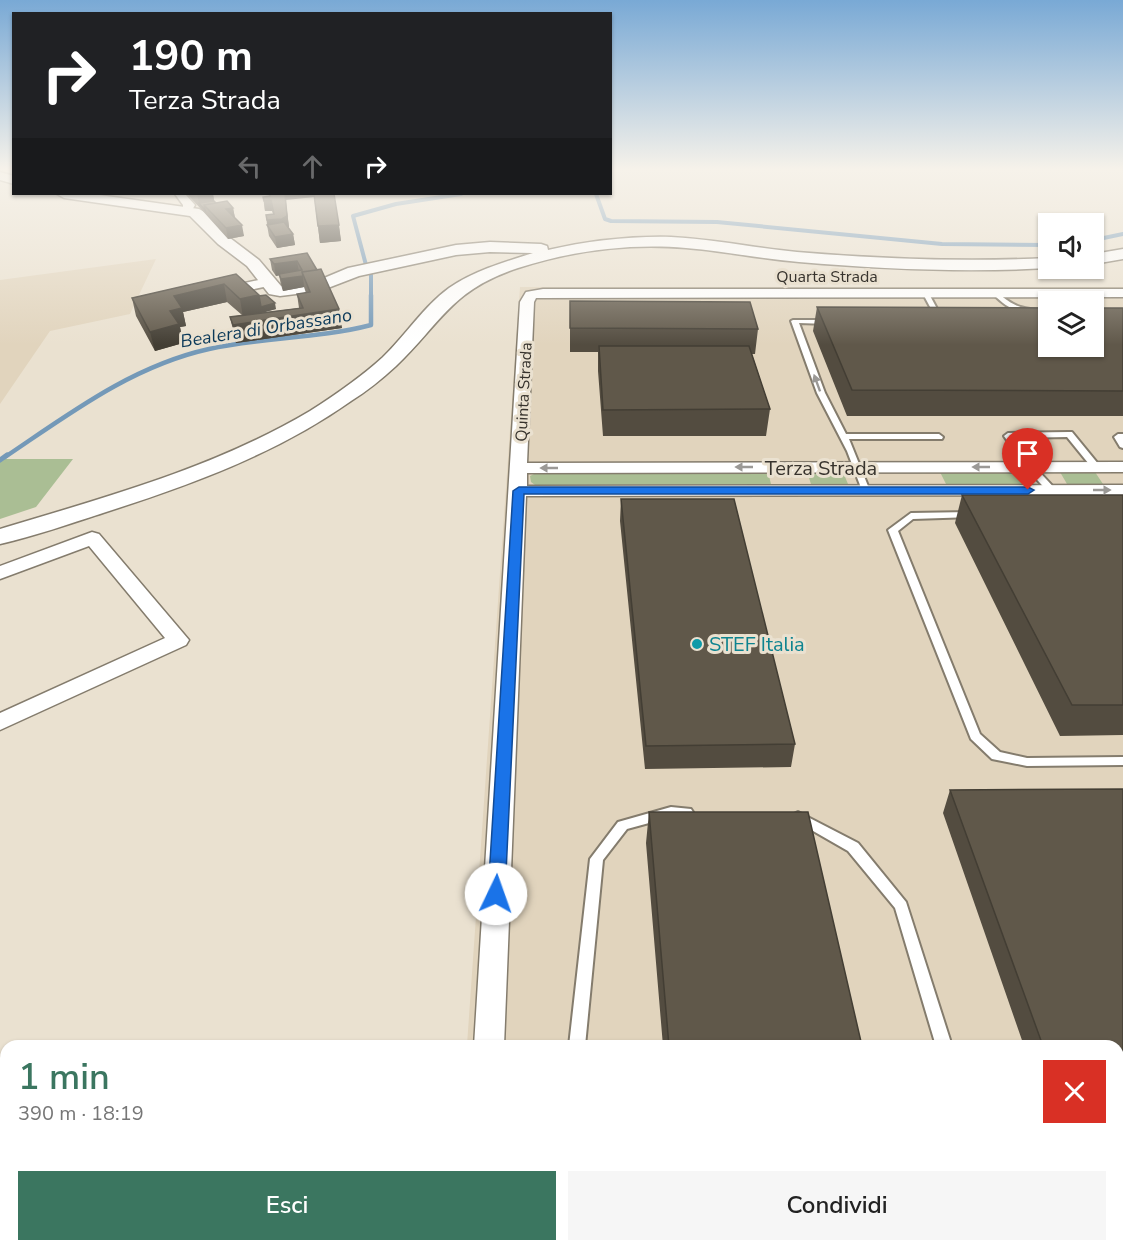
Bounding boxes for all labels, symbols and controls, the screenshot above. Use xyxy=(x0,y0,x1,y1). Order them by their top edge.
text: 190 m xyxy=(129,28,253,85)
icon: right xyxy=(30,36,108,114)
text: Terza Strada xyxy=(129,82,281,119)
icon: left xyxy=(233,150,266,183)
icon: ahead xyxy=(296,150,329,183)
icon: right xyxy=(359,150,392,183)
map controls xyxy=(1038,213,1104,357)
button: sound xyxy=(1038,213,1104,279)
street label: Quarta Strada xyxy=(776,266,878,288)
button: layers xyxy=(1038,291,1104,357)
water label: Bealera di Orbassano xyxy=(179,303,353,353)
street label: Quinta Strada xyxy=(510,342,538,442)
one-way arrow xyxy=(811,374,821,392)
pin xyxy=(1002,428,1053,490)
icon: arrive xyxy=(1011,437,1044,470)
street label: Terza Strada xyxy=(765,455,877,482)
one-way arrow xyxy=(734,462,753,472)
one-way arrow xyxy=(971,462,990,472)
one-way arrow xyxy=(539,463,558,473)
one-way arrow xyxy=(1093,485,1112,495)
place label: STEF Italia xyxy=(709,631,805,658)
marker: STEF Italia xyxy=(690,637,704,651)
position arrow xyxy=(464,862,528,926)
text: 1 min xyxy=(18,1053,110,1102)
button: close xyxy=(1043,1060,1106,1123)
text: 390 m · 18:19 xyxy=(18,1100,144,1127)
button: Esci xyxy=(18,1171,556,1240)
button: Condividi xyxy=(568,1171,1106,1240)

